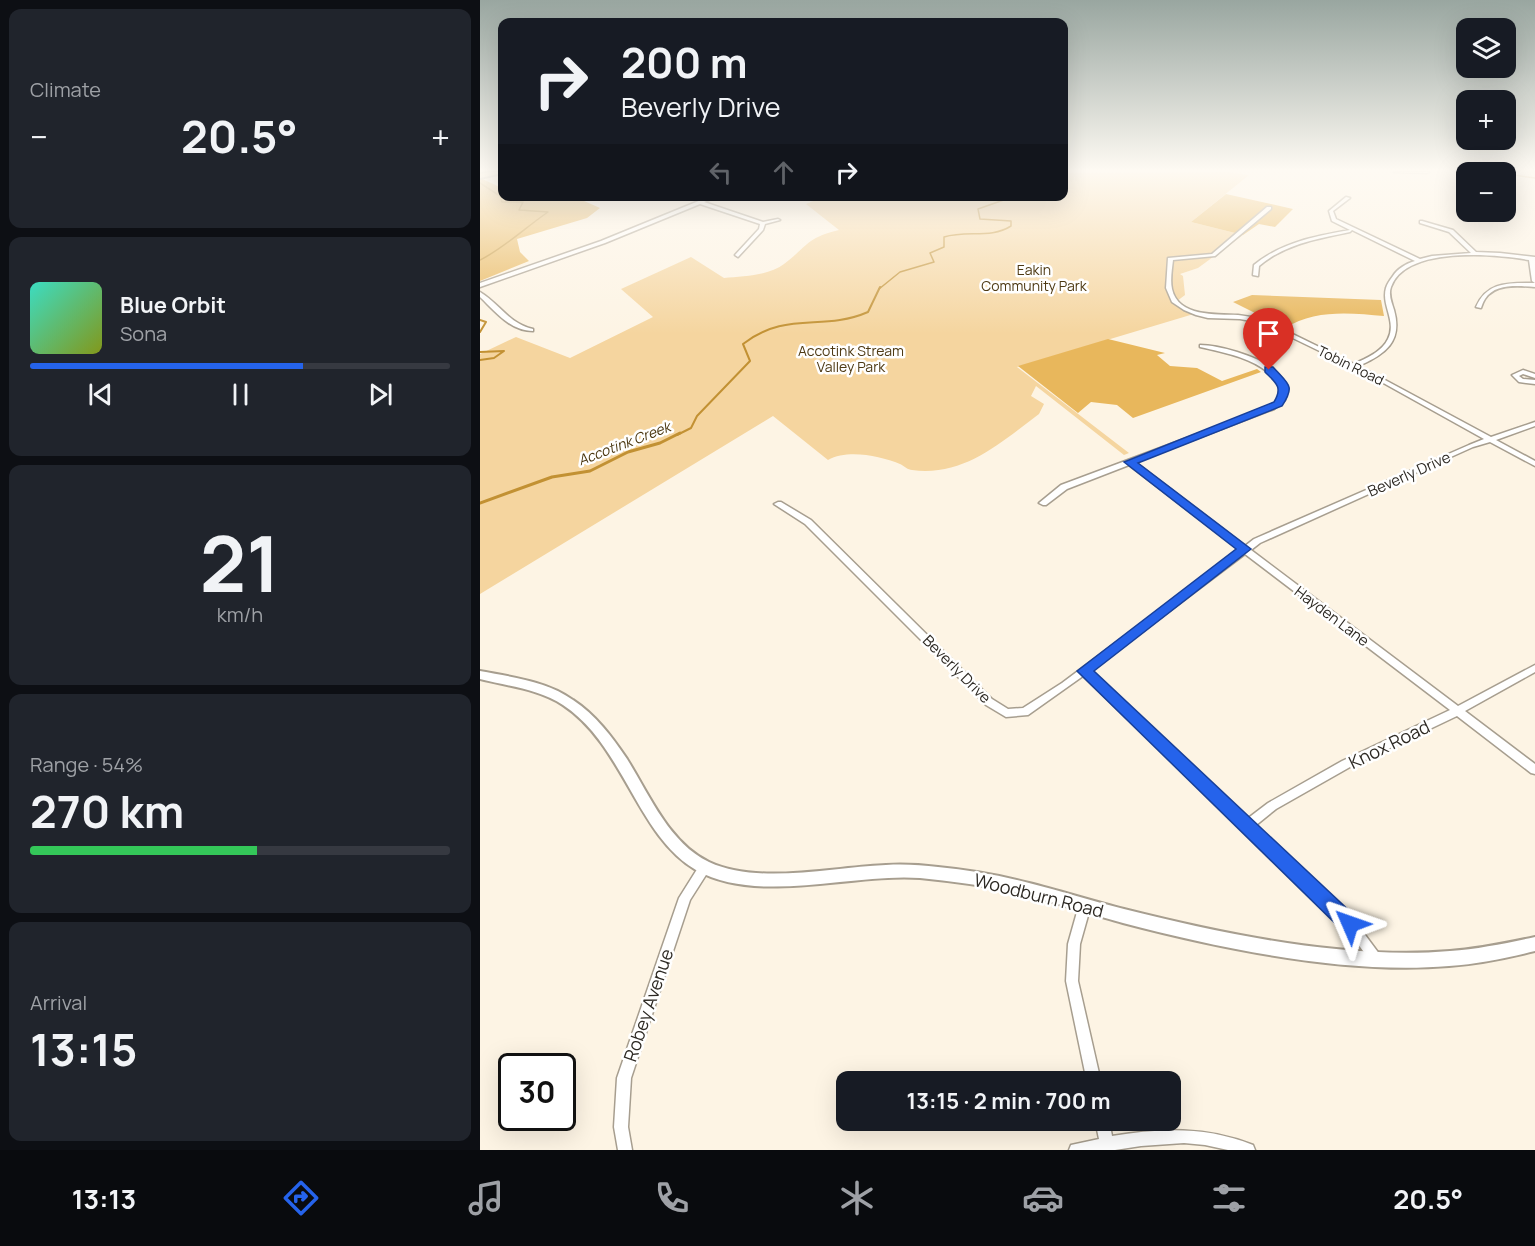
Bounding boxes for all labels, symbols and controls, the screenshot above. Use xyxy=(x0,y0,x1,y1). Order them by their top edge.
map controls xyxy=(1456,18,1516,222)
button: layers xyxy=(1456,18,1516,78)
text: 200 m xyxy=(621,33,747,91)
icon: right xyxy=(522,42,600,120)
text: Climate xyxy=(30,76,101,103)
text: Beverly Drive xyxy=(621,88,781,125)
button: + xyxy=(1456,90,1516,150)
text: 20.5° xyxy=(181,105,298,167)
text: − xyxy=(30,114,48,159)
text: + xyxy=(431,114,450,159)
icon: left xyxy=(704,156,737,189)
icon: ahead xyxy=(767,156,800,189)
icon: right xyxy=(830,156,863,189)
button: − xyxy=(1456,162,1516,222)
park label: Eakin Community Park xyxy=(981,260,1088,295)
text: Blue Orbit xyxy=(120,290,226,320)
pin xyxy=(1243,308,1294,370)
icon: arrive xyxy=(1252,317,1285,350)
text: Sona xyxy=(120,320,167,347)
park label: Accotink Stream Valley Park xyxy=(798,341,904,376)
street label: Tobin Road xyxy=(1315,341,1387,389)
icon: previous xyxy=(84,378,117,411)
icon: pause xyxy=(224,378,257,411)
icon: next xyxy=(364,378,397,411)
water label: Accotink Creek xyxy=(575,416,675,469)
street label: Beverly Drive xyxy=(1364,446,1454,502)
text: 21 xyxy=(200,509,280,615)
street label: Hayden Lane xyxy=(1290,581,1374,651)
text: km/h xyxy=(217,601,263,628)
street label: Beverly Drive xyxy=(918,630,996,708)
street label: Knox Road xyxy=(1344,714,1434,774)
text: Range · 54% xyxy=(30,751,143,778)
text: 270 km xyxy=(30,780,184,842)
street label: Woodburn Road xyxy=(972,867,1106,923)
position arrow xyxy=(1318,892,1382,956)
street label: Robey Avenue xyxy=(617,945,679,1065)
text: Arrival xyxy=(30,989,87,1016)
text: 13:15 xyxy=(30,1018,137,1080)
speed limit sign: 30 xyxy=(498,1053,576,1131)
text: 13:15 · 2 min · 700 m xyxy=(907,1086,1110,1116)
icon: directions xyxy=(280,1177,322,1219)
icon: music xyxy=(465,1177,507,1219)
icon: phone xyxy=(651,1177,693,1219)
icon: climate xyxy=(836,1177,878,1219)
icon: car xyxy=(1022,1177,1064,1219)
icon: filters xyxy=(1208,1177,1250,1219)
text: 13:13 xyxy=(72,1180,136,1217)
text: 20.5° xyxy=(1393,1180,1463,1217)

